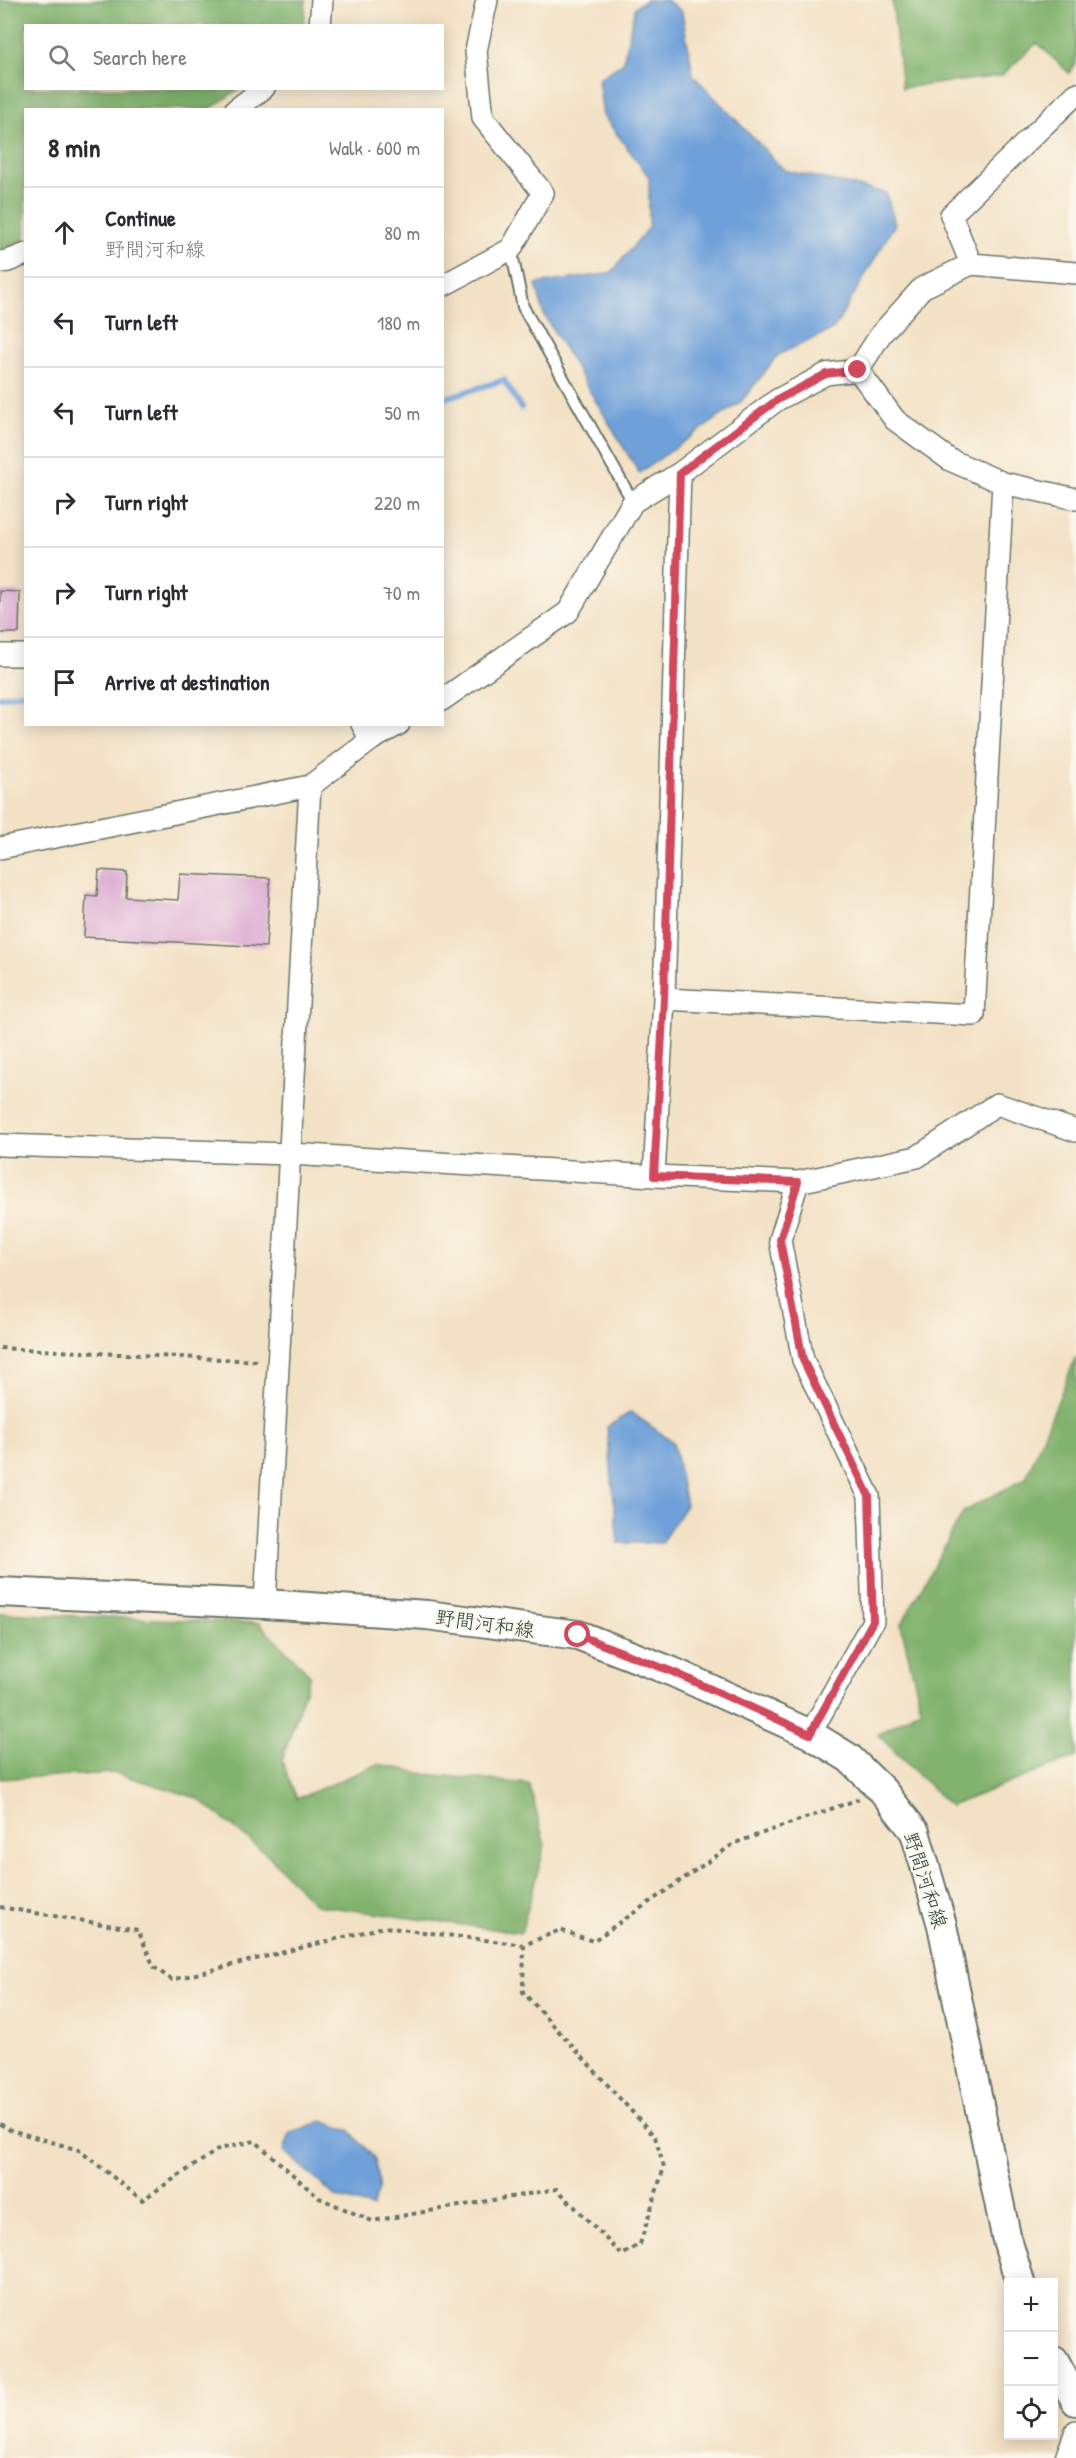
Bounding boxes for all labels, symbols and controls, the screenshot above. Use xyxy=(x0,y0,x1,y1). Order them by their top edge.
search box xyxy=(24,24,444,90)
icon: search xyxy=(45,41,78,74)
text: Search here xyxy=(93,42,187,72)
text: 8 min xyxy=(48,130,101,165)
text: Walk · 600 m xyxy=(329,134,420,161)
text: Continue xyxy=(105,203,176,233)
icon: ahead xyxy=(48,216,81,249)
text: 80 m xyxy=(384,219,420,246)
text: 野間河和線 xyxy=(105,235,205,262)
icon: left xyxy=(48,306,81,339)
text: Turn left xyxy=(105,307,178,337)
text: 180 m xyxy=(377,309,420,336)
route end xyxy=(844,356,870,382)
icon: left xyxy=(48,396,81,429)
text: Turn left xyxy=(105,397,178,427)
text: 50 m xyxy=(384,399,420,426)
icon: right xyxy=(48,486,81,519)
text: Turn right xyxy=(105,487,188,517)
text: 220 m xyxy=(374,489,420,516)
icon: right xyxy=(48,576,81,609)
text: Turn right xyxy=(105,577,188,607)
text: 70 m xyxy=(383,579,420,606)
icon: arrive xyxy=(48,666,81,699)
text: Arrive at destination xyxy=(105,667,270,697)
street label: 野間河和線 xyxy=(434,1603,536,1643)
route start xyxy=(564,1621,590,1647)
street label: 野間河和線 xyxy=(898,1828,954,1932)
map controls xyxy=(1004,2278,1058,2440)
button: + xyxy=(1004,2278,1058,2332)
button: − xyxy=(1004,2332,1058,2386)
button: locate xyxy=(1004,2386,1058,2440)

